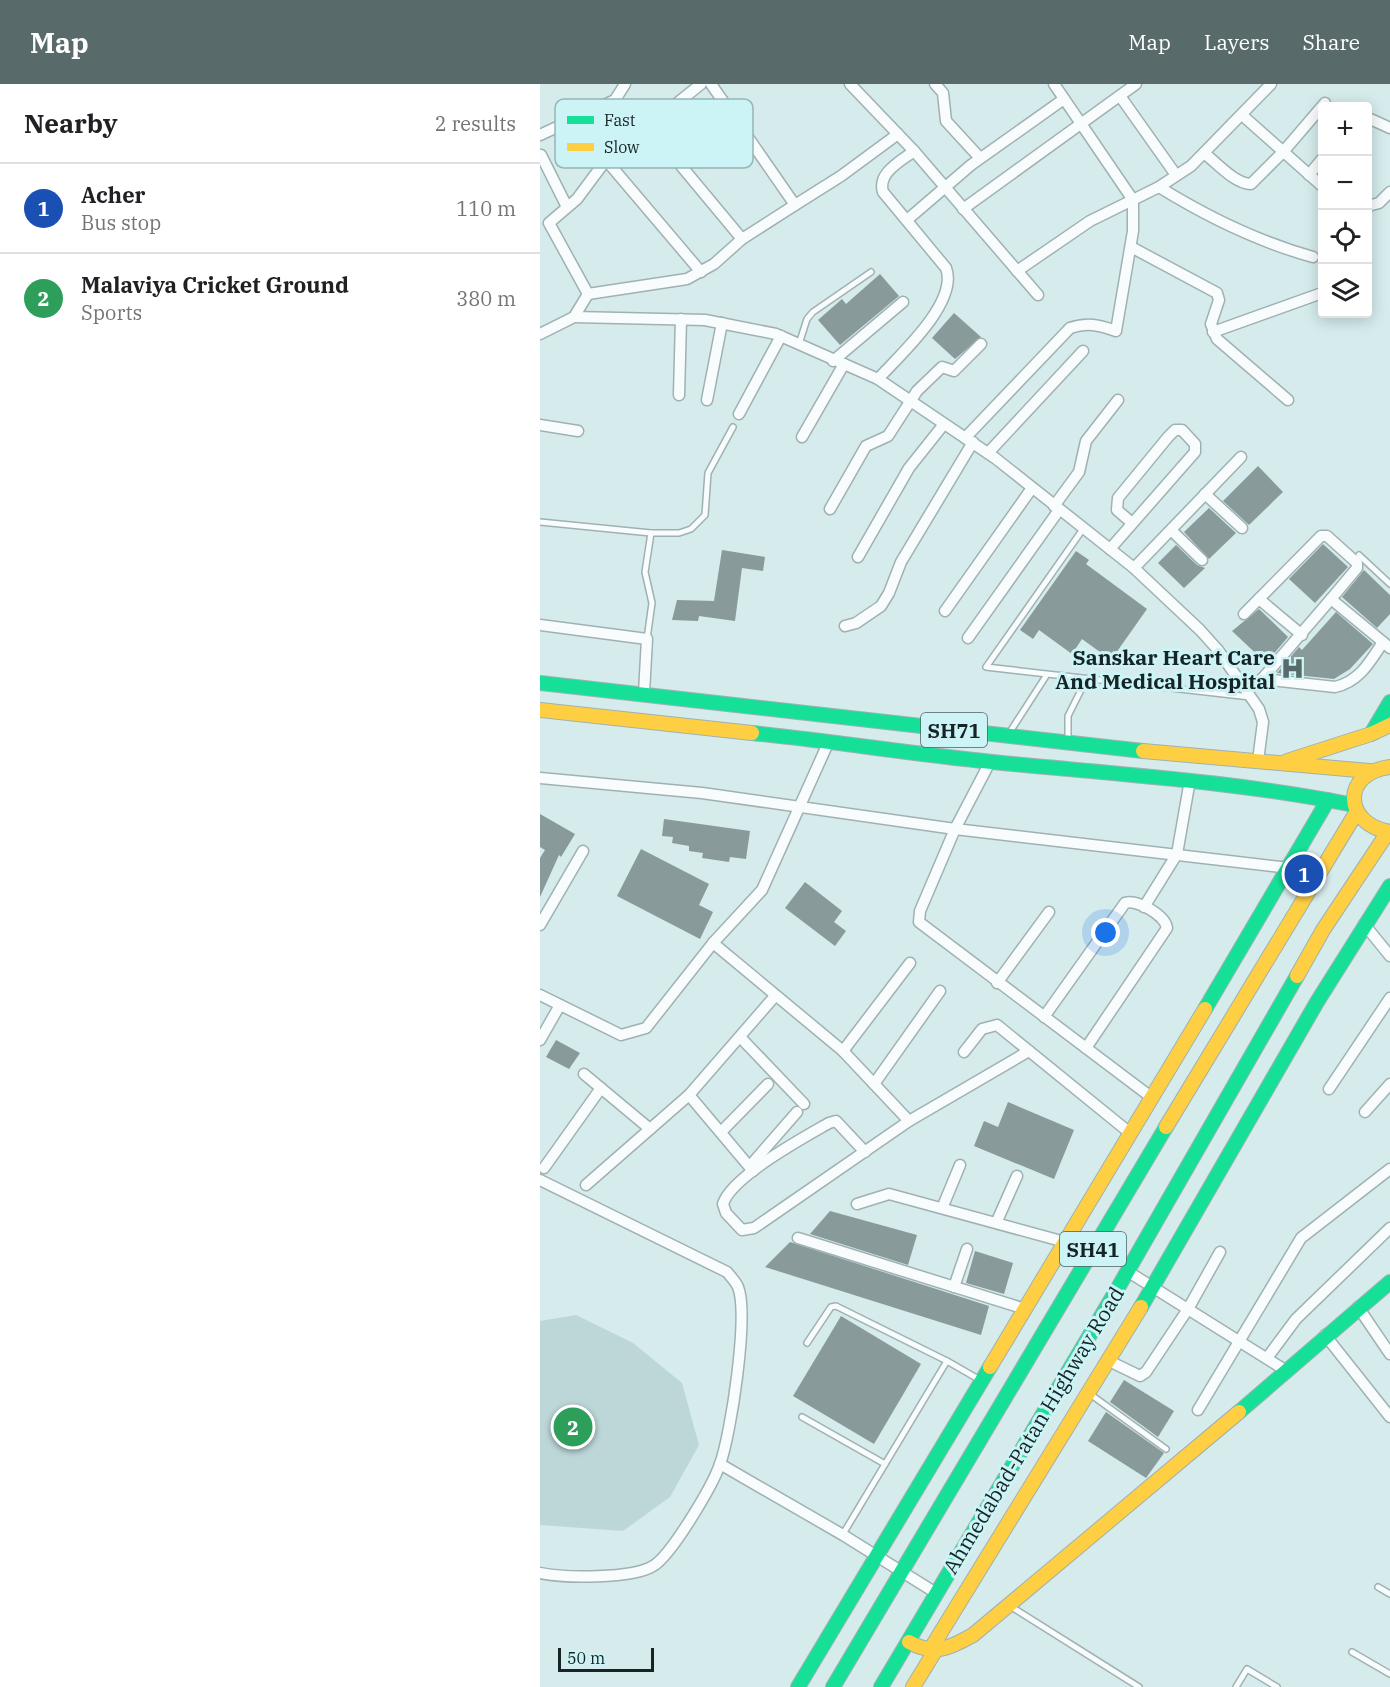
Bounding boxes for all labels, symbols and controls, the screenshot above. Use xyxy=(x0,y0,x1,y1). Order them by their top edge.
text: Map xyxy=(30,24,89,61)
text: Map xyxy=(1128,28,1171,56)
text: Layers xyxy=(1204,28,1270,56)
text: Share xyxy=(1303,28,1360,56)
legend xyxy=(555,99,753,168)
map controls xyxy=(1318,102,1372,318)
button: + xyxy=(1318,102,1372,156)
text: Nearby xyxy=(24,106,118,140)
text: 2 results xyxy=(435,110,516,137)
text: Fast xyxy=(604,110,636,130)
text: Slow xyxy=(604,137,640,157)
button: − xyxy=(1318,156,1372,210)
text: Acher xyxy=(81,180,145,209)
text: 1 xyxy=(38,195,50,222)
text: 110 m xyxy=(456,195,516,222)
text: Bus stop xyxy=(81,209,161,236)
button: locate xyxy=(1318,210,1372,264)
button: layers xyxy=(1318,264,1372,318)
text: Malaviya Cricket Ground xyxy=(81,270,349,299)
text: 2 xyxy=(38,285,50,312)
text: 380 m xyxy=(456,285,516,312)
text: Sports xyxy=(81,299,142,326)
place label: Sanskar Heart Care And Medical Hospital xyxy=(1055,643,1275,695)
hospital icon: Sanskar Heart Care And Medical Hospital xyxy=(1280,656,1306,682)
road number: SH71 xyxy=(921,713,987,747)
pin: 1 xyxy=(1284,852,1323,896)
your location xyxy=(1091,918,1120,947)
road number: SH41 xyxy=(1060,1232,1126,1266)
street label: Ahmedabad-Patan Highway Road xyxy=(936,1281,1130,1579)
pin: 2 xyxy=(554,1404,592,1450)
scale bar xyxy=(558,1645,654,1672)
text: 50 m xyxy=(567,1648,605,1668)

